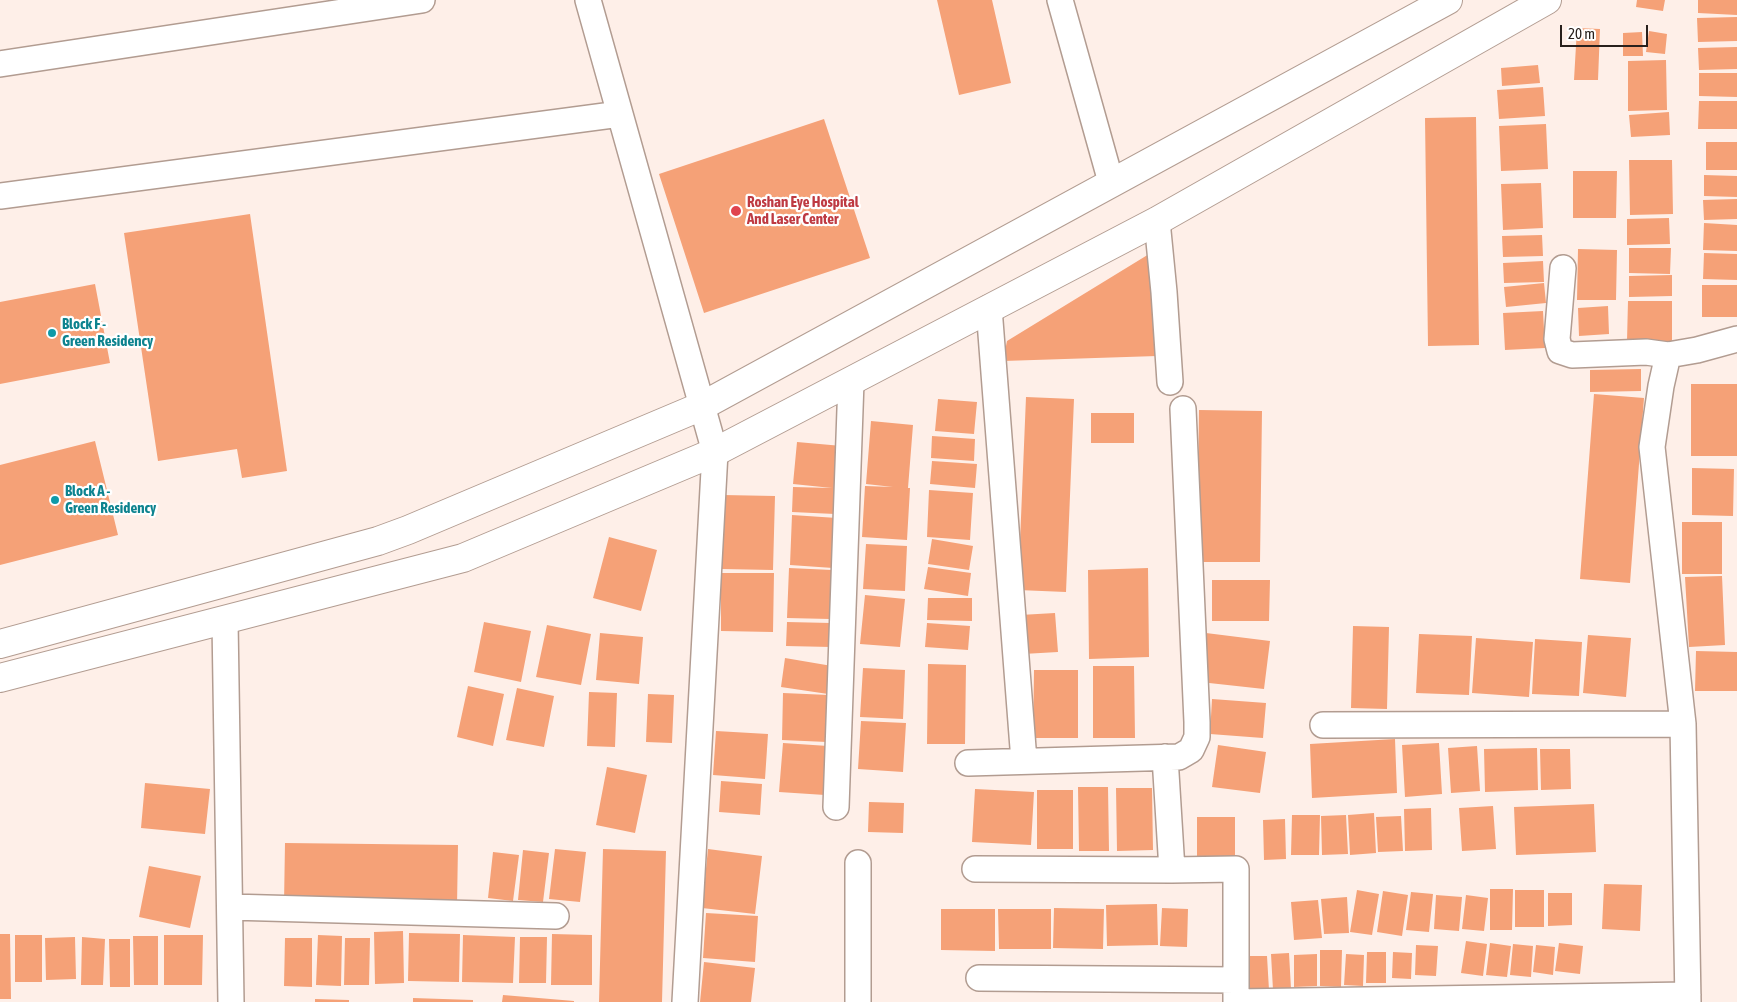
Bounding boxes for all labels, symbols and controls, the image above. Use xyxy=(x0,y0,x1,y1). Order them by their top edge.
scale bar xyxy=(1562,15,1650,47)
text: 20 m xyxy=(1568,25,1595,42)
place label: Roshan Eye Hospital And Laser Center xyxy=(747,193,859,228)
marker: Roshan Eye Hospital And Laser Center xyxy=(729,204,743,218)
place label: Block F - Green Residency xyxy=(62,315,153,350)
marker: Block F - Green Residency xyxy=(46,327,58,339)
place label: Block A - Green Residency xyxy=(65,482,156,517)
marker: Block A - Green Residency xyxy=(49,494,61,506)

